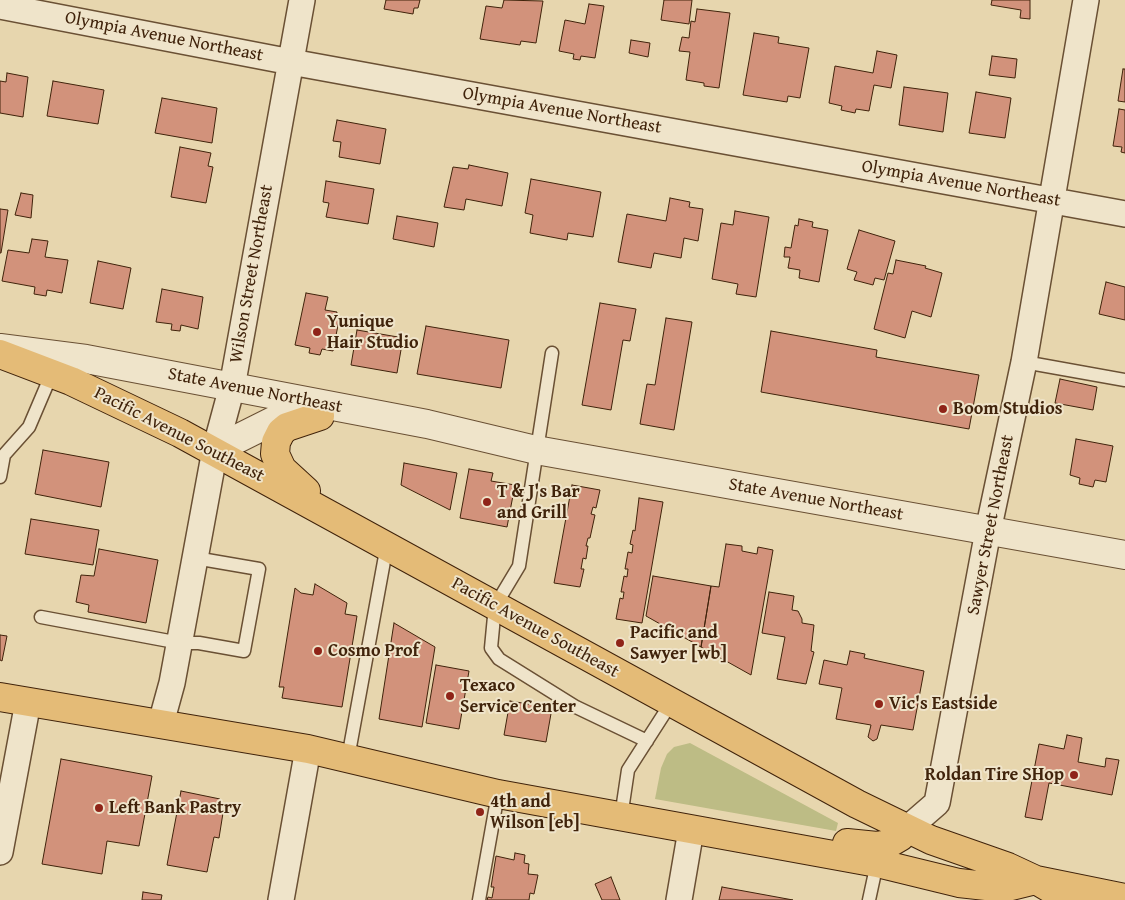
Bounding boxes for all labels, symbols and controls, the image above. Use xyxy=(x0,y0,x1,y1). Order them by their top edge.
street label: Olympia Avenue Northeast xyxy=(63,7,265,67)
street label: Olympia Avenue Northeast xyxy=(461,83,663,139)
street label: Olympia Avenue Northeast xyxy=(860,156,1062,212)
street label: Wilson Street Northeast xyxy=(226,183,278,365)
place label: Yunique Hair Studio xyxy=(327,311,419,354)
marker: Yunique Hair Studio xyxy=(311,326,323,338)
street label: State Avenue Northeast xyxy=(166,364,344,418)
street label: Pacific Avenue Southeast xyxy=(90,383,268,487)
place label: Boom Studios xyxy=(953,398,1062,420)
marker: Boom Studios xyxy=(937,403,949,415)
street label: Sawyer Street Northeast xyxy=(963,433,1019,617)
street label: State Avenue Northeast xyxy=(727,474,905,526)
place label: T & J's Bar and Grill xyxy=(497,481,580,524)
marker: T & J's Bar and Grill xyxy=(481,496,493,508)
street label: Pacific Avenue Southeast xyxy=(448,573,622,683)
place label: Pacific and Sawyer [wb] xyxy=(630,622,726,664)
marker: Pacific and Sawyer [wb] xyxy=(614,637,626,649)
place label: Cosmo Prof xyxy=(328,640,419,662)
marker: Cosmo Prof xyxy=(312,645,324,657)
place label: Texaco Service Center xyxy=(460,675,576,718)
marker: Texaco Service Center xyxy=(444,690,456,702)
place label: Vic's Eastside xyxy=(889,693,998,715)
marker: Vic's Eastside xyxy=(873,698,885,710)
place label: Roldan Tire SHop xyxy=(925,764,1064,786)
marker: Roldan Tire SHop xyxy=(1068,769,1080,781)
place label: 4th and Wilson [eb] xyxy=(490,791,579,834)
place label: Left Bank Pastry xyxy=(109,797,241,819)
marker: Left Bank Pastry xyxy=(93,802,105,814)
marker: 4th and Wilson [eb] xyxy=(474,806,486,818)

